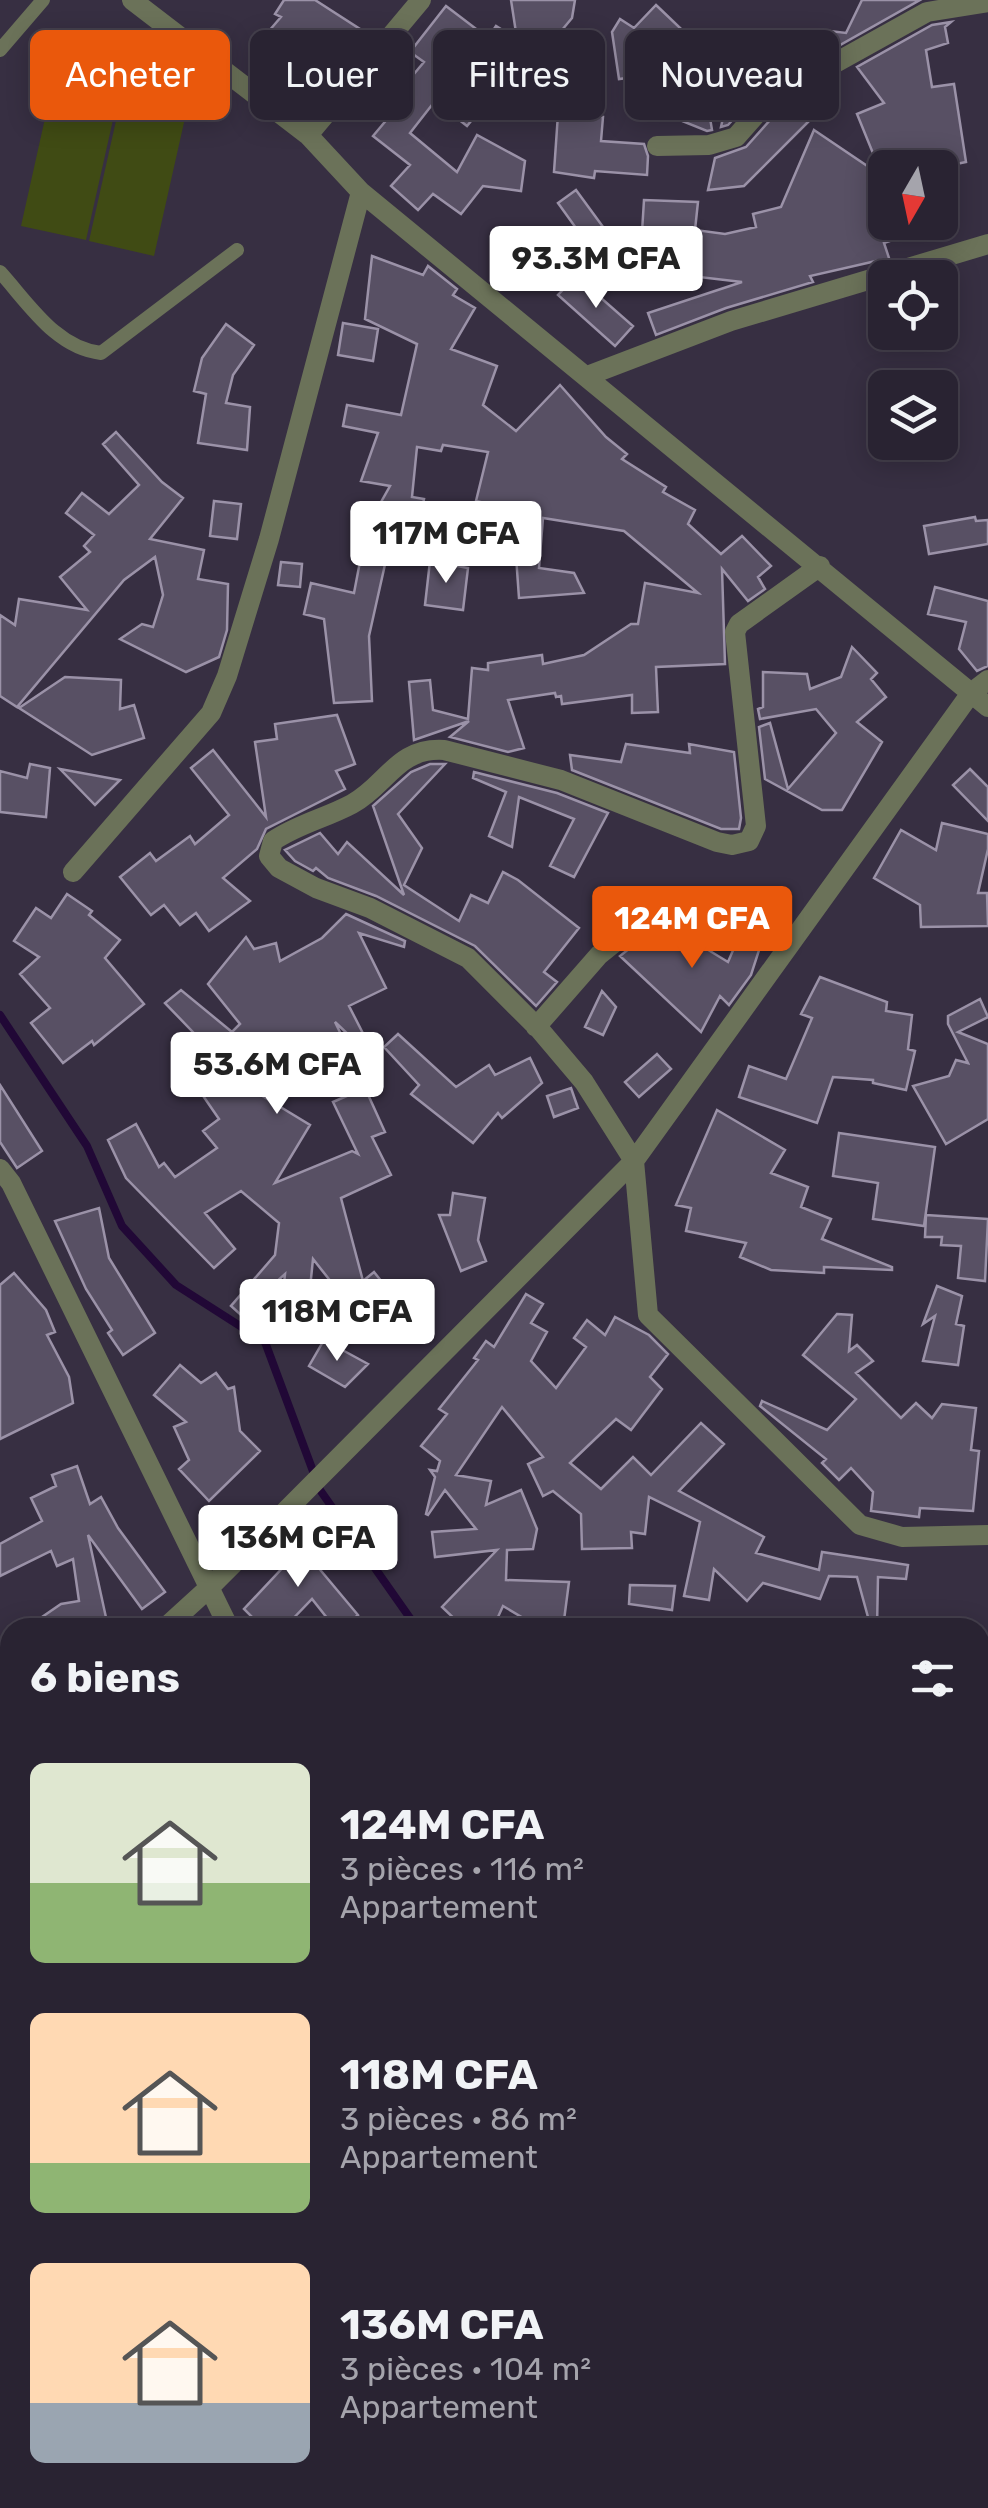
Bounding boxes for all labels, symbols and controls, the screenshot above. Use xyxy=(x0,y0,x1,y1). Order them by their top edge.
chip: Acheter xyxy=(30,30,230,120)
chip: Louer xyxy=(250,30,413,120)
chip: Filtres xyxy=(433,30,605,120)
chip: Nouveau xyxy=(625,30,839,120)
north arrow xyxy=(868,150,958,240)
map controls xyxy=(868,150,958,460)
pin: 93.3M CFA xyxy=(482,226,710,311)
text: 93.3M CFA xyxy=(512,239,680,277)
button: locate xyxy=(868,260,958,350)
button: layers xyxy=(868,370,958,460)
pin: 117M CFA xyxy=(343,501,549,586)
text: 117M CFA xyxy=(372,514,520,552)
pin: 124M CFA xyxy=(589,886,795,971)
text: 124M CFA xyxy=(614,899,770,937)
pin: 53.6M CFA xyxy=(163,1032,391,1117)
text: 53.6M CFA xyxy=(193,1045,361,1083)
pin: 118M CFA xyxy=(234,1279,440,1364)
text: 118M CFA xyxy=(262,1292,412,1330)
pin: 136M CFA xyxy=(195,1505,401,1590)
text: 136M CFA xyxy=(220,1518,376,1556)
icon: filters xyxy=(905,1651,960,1706)
text: 6 biens xyxy=(30,1653,180,1703)
text: 124M CFA xyxy=(340,1800,544,1850)
icon: home xyxy=(110,1803,230,1923)
text: 3 pièces · 116 m² xyxy=(340,1850,584,1888)
text: Appartement xyxy=(340,1888,538,1926)
text: 118M CFA xyxy=(340,2050,538,2100)
icon: home xyxy=(110,2053,230,2173)
text: 3 pièces · 86 m² xyxy=(340,2100,577,2138)
text: Appartement xyxy=(340,2138,538,2176)
text: 136M CFA xyxy=(340,2300,543,2350)
icon: home xyxy=(110,2303,230,2423)
text: 3 pièces · 104 m² xyxy=(340,2350,591,2388)
text: Appartement xyxy=(340,2388,538,2426)

